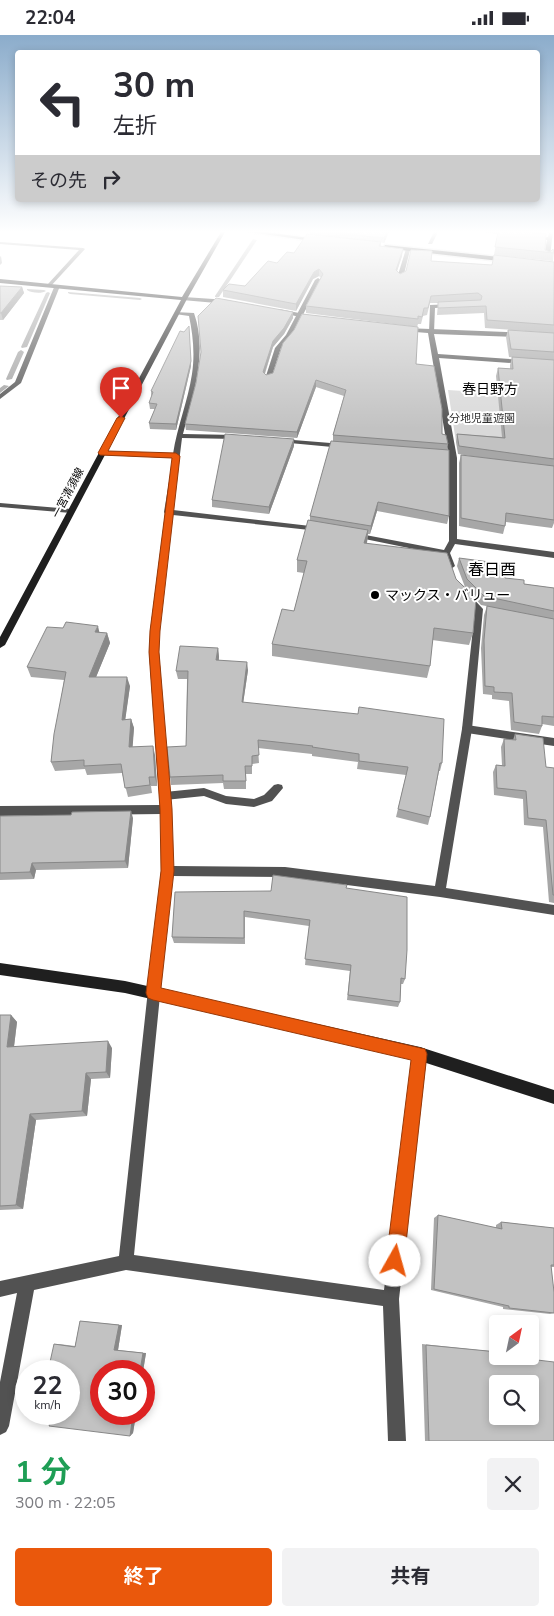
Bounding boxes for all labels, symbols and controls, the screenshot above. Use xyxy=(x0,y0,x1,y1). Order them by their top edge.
text: 22:04 xyxy=(25,5,75,31)
text: 30 m xyxy=(113,62,195,109)
icon: left xyxy=(30,70,95,135)
text: 左折 xyxy=(113,111,157,141)
icon: right xyxy=(97,165,125,193)
text: その先 xyxy=(30,168,87,194)
pin xyxy=(100,367,142,418)
icon: arrive xyxy=(107,374,135,402)
district label: 春日野方 xyxy=(462,380,518,399)
park label: 分地児童遊園 xyxy=(449,411,515,426)
street label: 一宮清須線 xyxy=(48,465,88,521)
district label: 春日酉 xyxy=(468,559,516,581)
place label: マックス・バリュー xyxy=(385,586,511,605)
marker: マックス・バリュー xyxy=(369,589,381,601)
position arrow xyxy=(368,1234,420,1286)
north arrow xyxy=(489,1315,539,1365)
map controls xyxy=(489,1315,539,1425)
speed limit sign: 30 xyxy=(90,1360,155,1425)
text: 22 xyxy=(32,1369,63,1403)
button: search xyxy=(489,1375,539,1425)
text: km/h xyxy=(34,1397,61,1413)
text: 1 分 xyxy=(15,1452,71,1493)
button: close xyxy=(487,1458,539,1510)
text: 300 m · 22:05 xyxy=(15,1492,116,1514)
button: 終了 xyxy=(15,1548,272,1606)
button: 共有 xyxy=(282,1548,539,1606)

